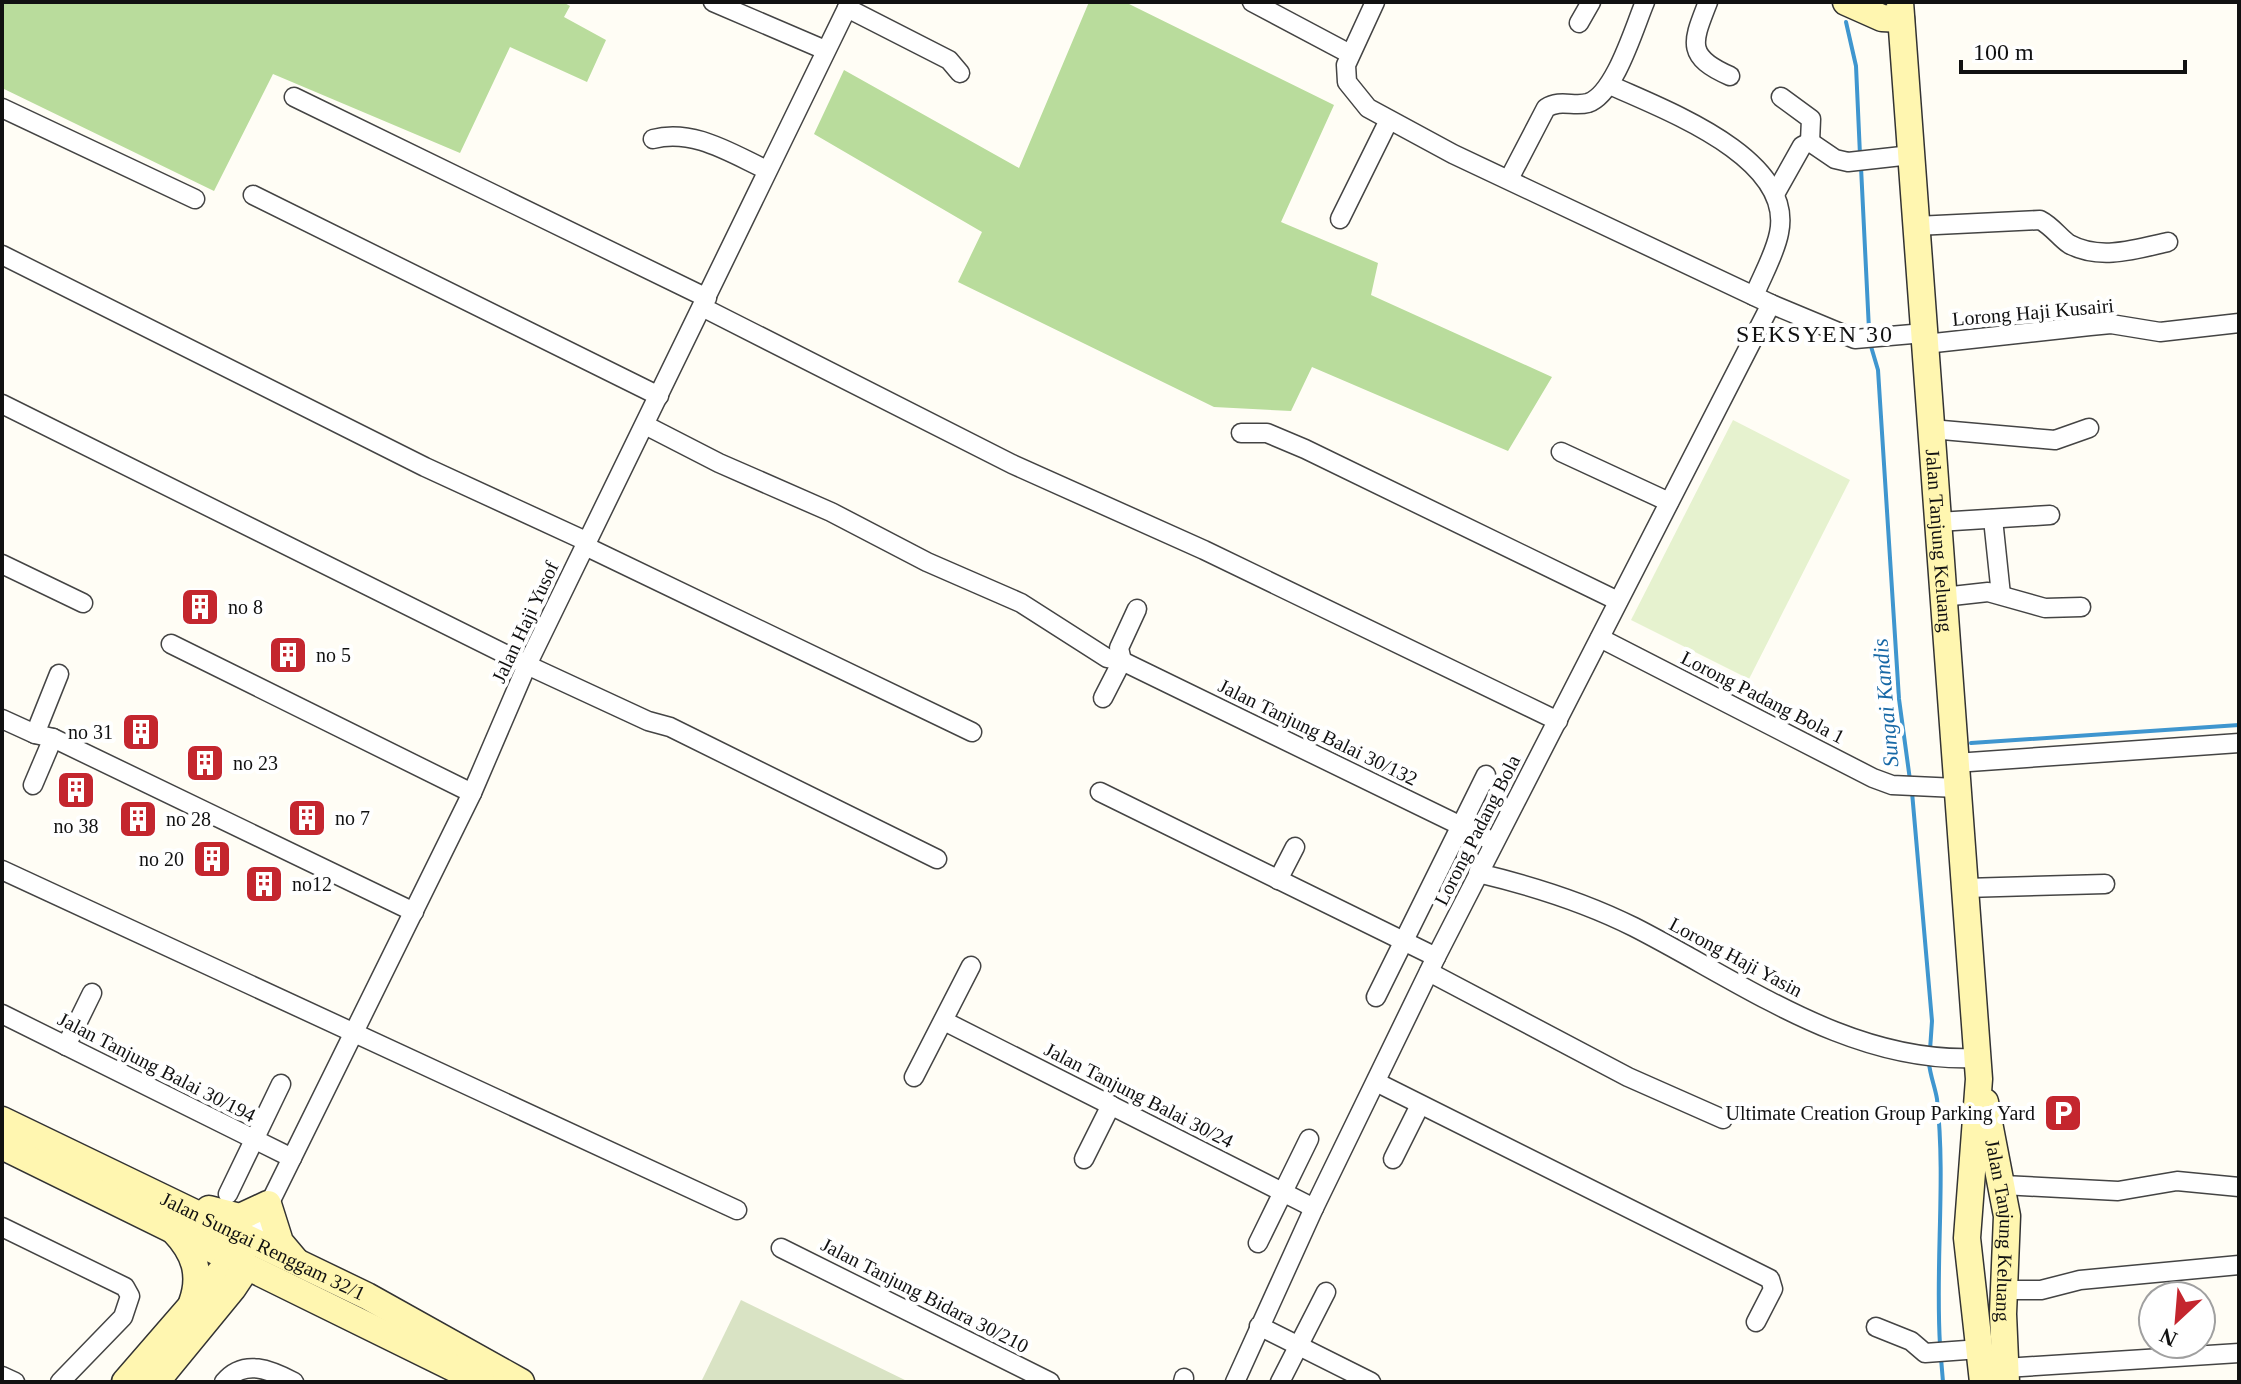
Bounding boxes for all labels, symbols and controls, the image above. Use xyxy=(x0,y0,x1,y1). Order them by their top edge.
scale bar xyxy=(1961,24,2185,74)
text: 100 m xyxy=(1973,39,2034,65)
street label: Lorong Haji Kusairi xyxy=(1951,294,2115,331)
district label: SEKSYEN 30 xyxy=(1736,321,1894,347)
street label: Jalan Tanjung Keluang xyxy=(1922,448,1957,633)
street label: Jalan Haji Yusof xyxy=(487,557,564,687)
building icon: no 8 xyxy=(179,586,221,628)
place label: no 8 xyxy=(228,596,263,618)
building icon: no 5 xyxy=(267,634,309,676)
water label: Sungai Kandis xyxy=(1867,638,1904,768)
place label: no 5 xyxy=(316,644,351,666)
street label: Lorong Padang Bola 1 xyxy=(1677,646,1848,749)
street label: Jalan Tanjung Balai 30/132 xyxy=(1214,674,1421,791)
building icon: no 31 xyxy=(120,711,162,753)
place label: no 31 xyxy=(68,721,113,743)
building icon: no 23 xyxy=(184,742,226,784)
street label: Lorong Padang Bola xyxy=(1430,751,1525,909)
place label: no 23 xyxy=(233,752,278,774)
building icon: no 38 xyxy=(55,769,97,811)
building icon: no 7 xyxy=(286,797,328,839)
building icon: no 28 xyxy=(117,798,159,840)
place label: no 7 xyxy=(335,807,370,829)
place label: no 28 xyxy=(166,808,211,830)
place label: no 38 xyxy=(54,815,99,837)
building icon: no 20 xyxy=(191,838,233,880)
place label: no 20 xyxy=(139,848,184,870)
building icon: no12 xyxy=(243,863,285,905)
place label: no12 xyxy=(292,873,332,895)
street label: Lorong Haji Yasin xyxy=(1665,913,1806,1002)
street label: Jalan Tanjung Balai 30/194 xyxy=(54,1008,259,1127)
street label: Jalan Tanjung Balai 30/24 xyxy=(1041,1038,1237,1153)
parking icon: Ultimate Creation Group Parking Yard xyxy=(2042,1092,2084,1134)
place label: Ultimate Creation Group Parking Yard xyxy=(1726,1102,2035,1125)
street label: Jalan Tanjung Keluang xyxy=(1981,1137,2018,1322)
street label: Jalan Sungai Renggam 32/1 xyxy=(158,1187,369,1305)
street label: Jalan Tanjung Bidara 30/210 xyxy=(817,1233,1032,1358)
north arrow xyxy=(2137,1280,2217,1360)
text: N xyxy=(2156,1323,2181,1352)

